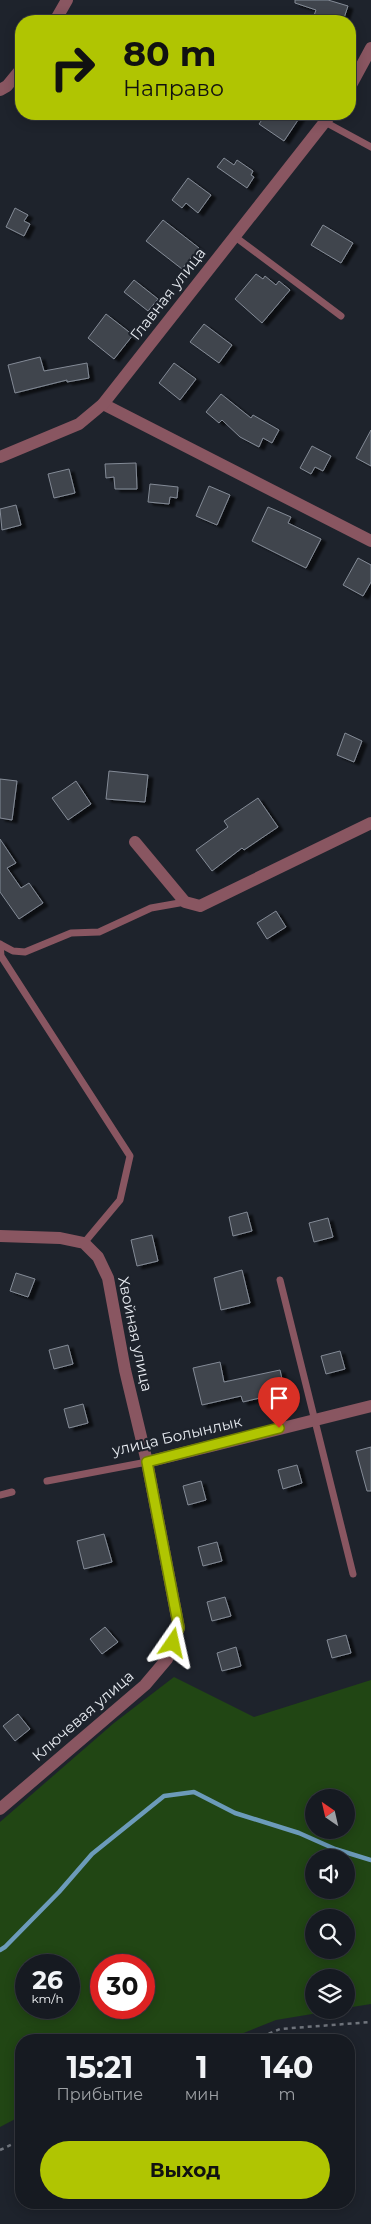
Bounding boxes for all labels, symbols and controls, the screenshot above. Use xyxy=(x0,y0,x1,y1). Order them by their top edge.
text: 80 m xyxy=(123,32,217,75)
icon: right xyxy=(40,35,105,100)
text: Направо xyxy=(123,75,224,102)
street label: Главная улица xyxy=(126,244,210,344)
street label: Хвойная улица xyxy=(114,1275,157,1393)
pin xyxy=(258,1377,300,1428)
icon: arrive xyxy=(265,1384,293,1412)
street label: улица Болынлык xyxy=(109,1411,244,1460)
position arrow xyxy=(146,1616,198,1668)
street label: Ключевая улица xyxy=(28,1666,137,1765)
north arrow xyxy=(305,1789,355,1839)
map controls xyxy=(305,1789,355,2019)
button: sound xyxy=(305,1849,355,1899)
button: search xyxy=(305,1909,355,1959)
speed limit sign: 30 xyxy=(90,1954,155,2019)
text: 26 xyxy=(32,1965,63,1995)
button: layers xyxy=(305,1969,355,2019)
text: km/h xyxy=(31,1991,64,2006)
text: 15:21 xyxy=(66,2049,133,2086)
text: 1 xyxy=(196,2049,208,2086)
text: 140 xyxy=(261,2049,313,2086)
text: Прибытие xyxy=(56,2085,143,2104)
text: мин xyxy=(185,2085,219,2104)
text: m xyxy=(279,2085,296,2104)
button: Выход xyxy=(40,2141,330,2199)

